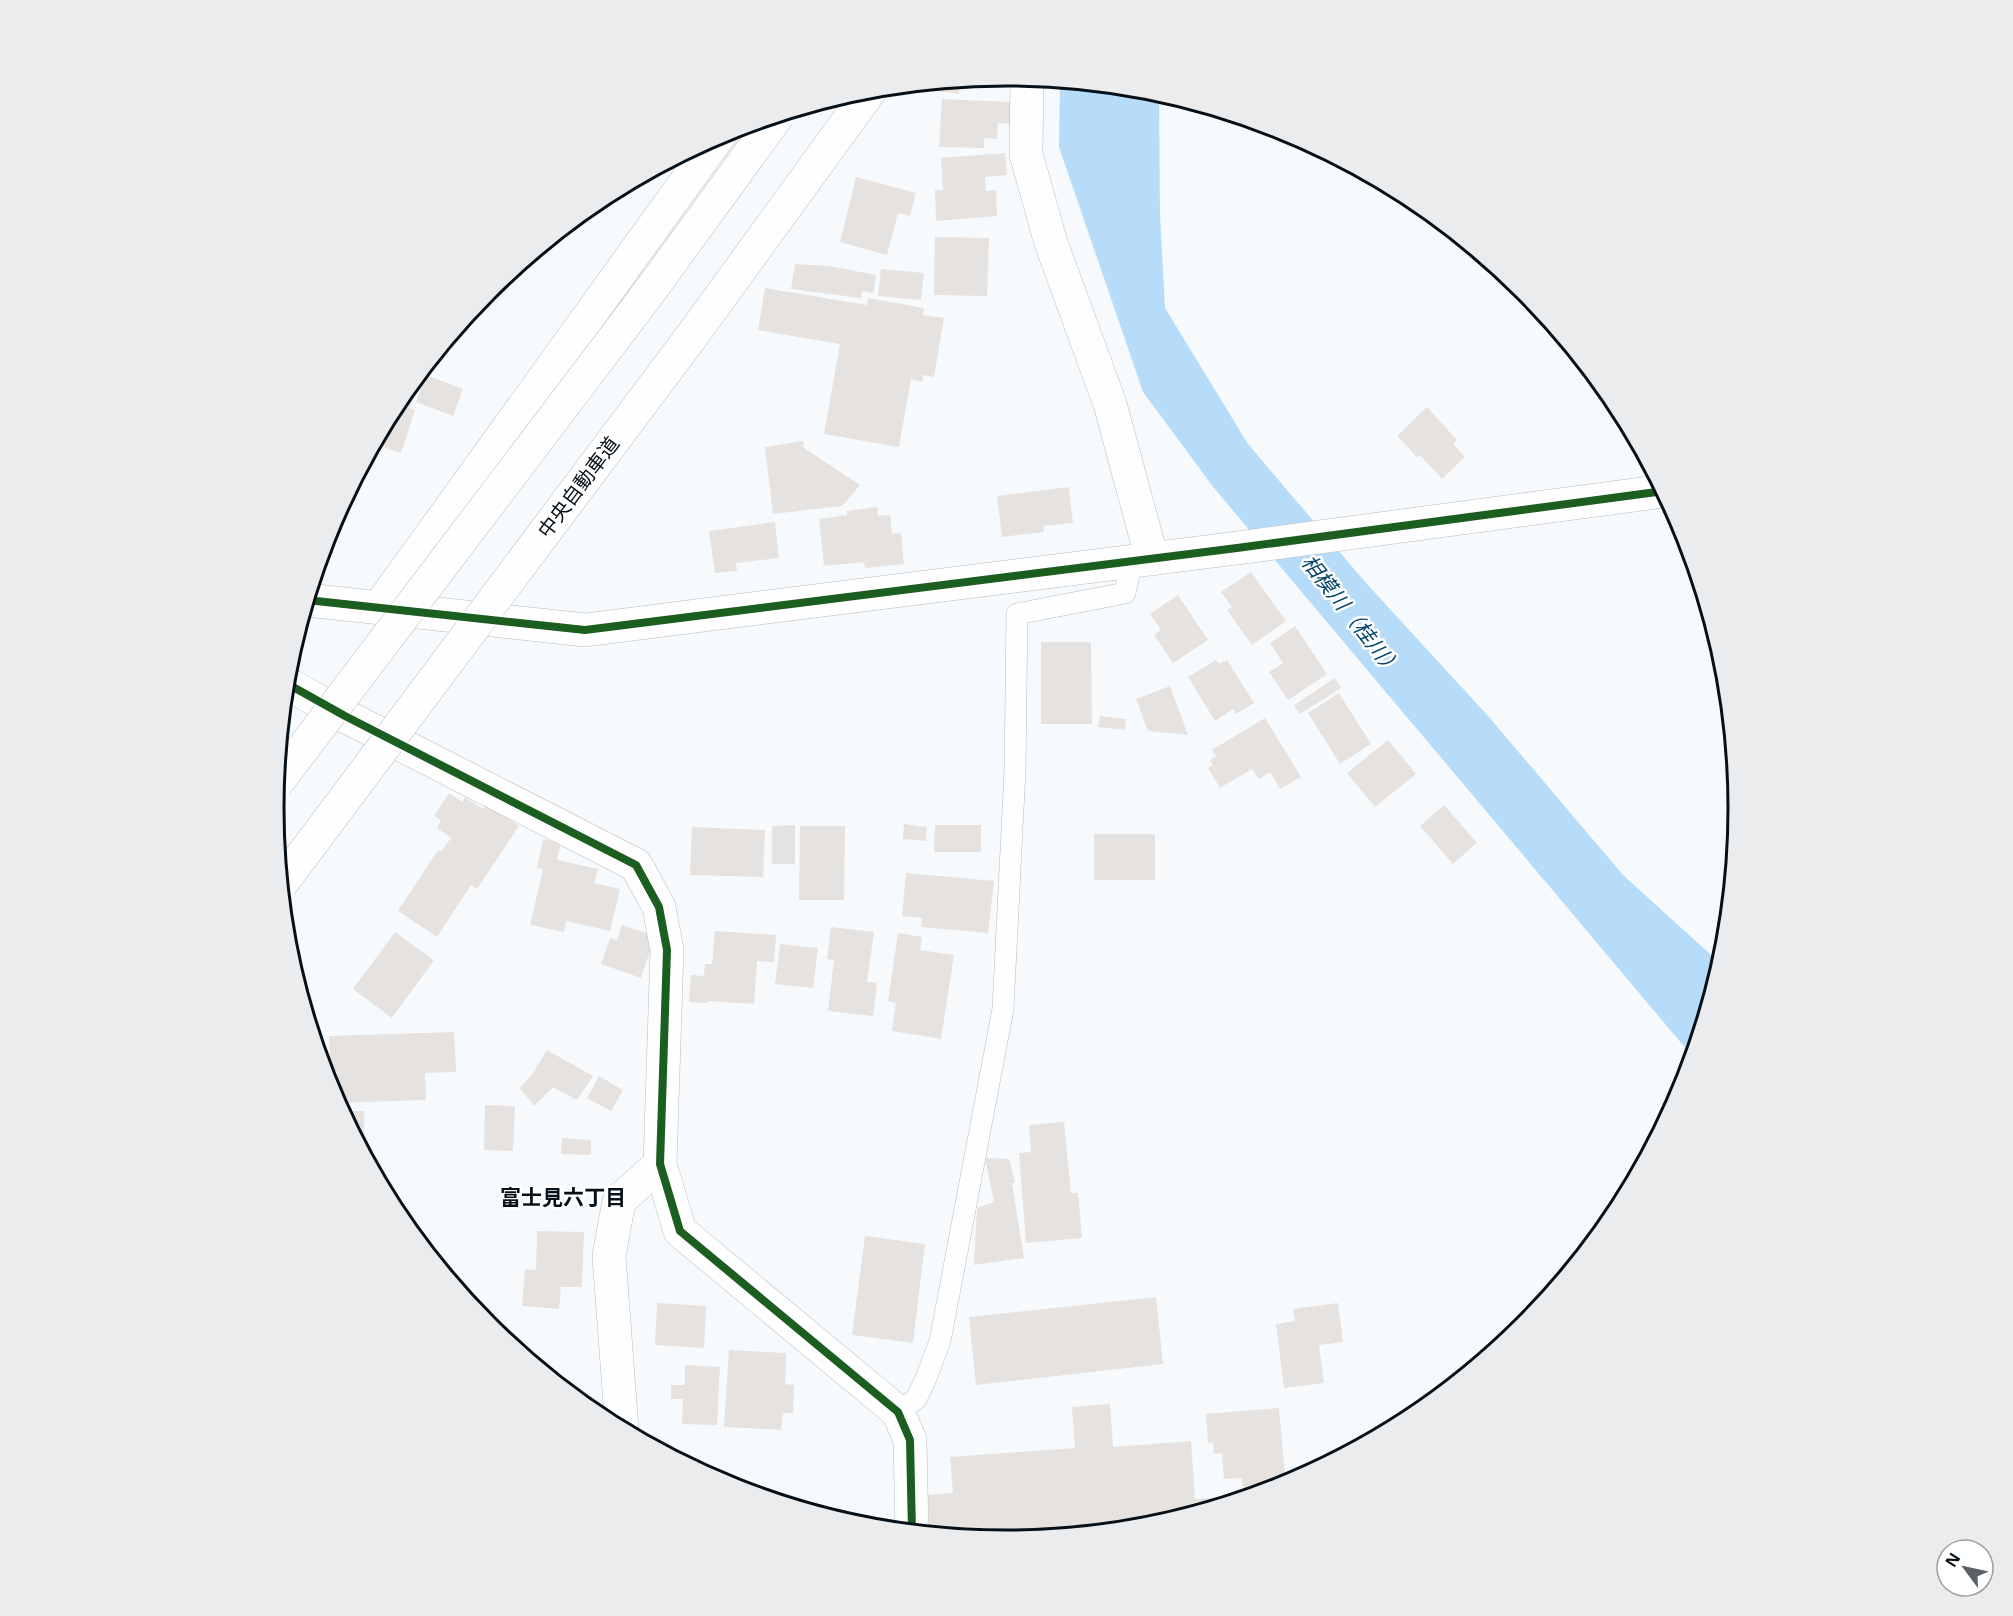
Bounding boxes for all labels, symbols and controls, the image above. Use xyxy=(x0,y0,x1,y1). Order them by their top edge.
street label: 中央自動車道 xyxy=(531,431,625,543)
water label: 相模川（桂川） xyxy=(1296,548,1408,682)
district label: 富士見六丁目 xyxy=(500,1183,626,1211)
north arrow xyxy=(1935,1538,1995,1598)
text: N xyxy=(1940,1548,1965,1571)

